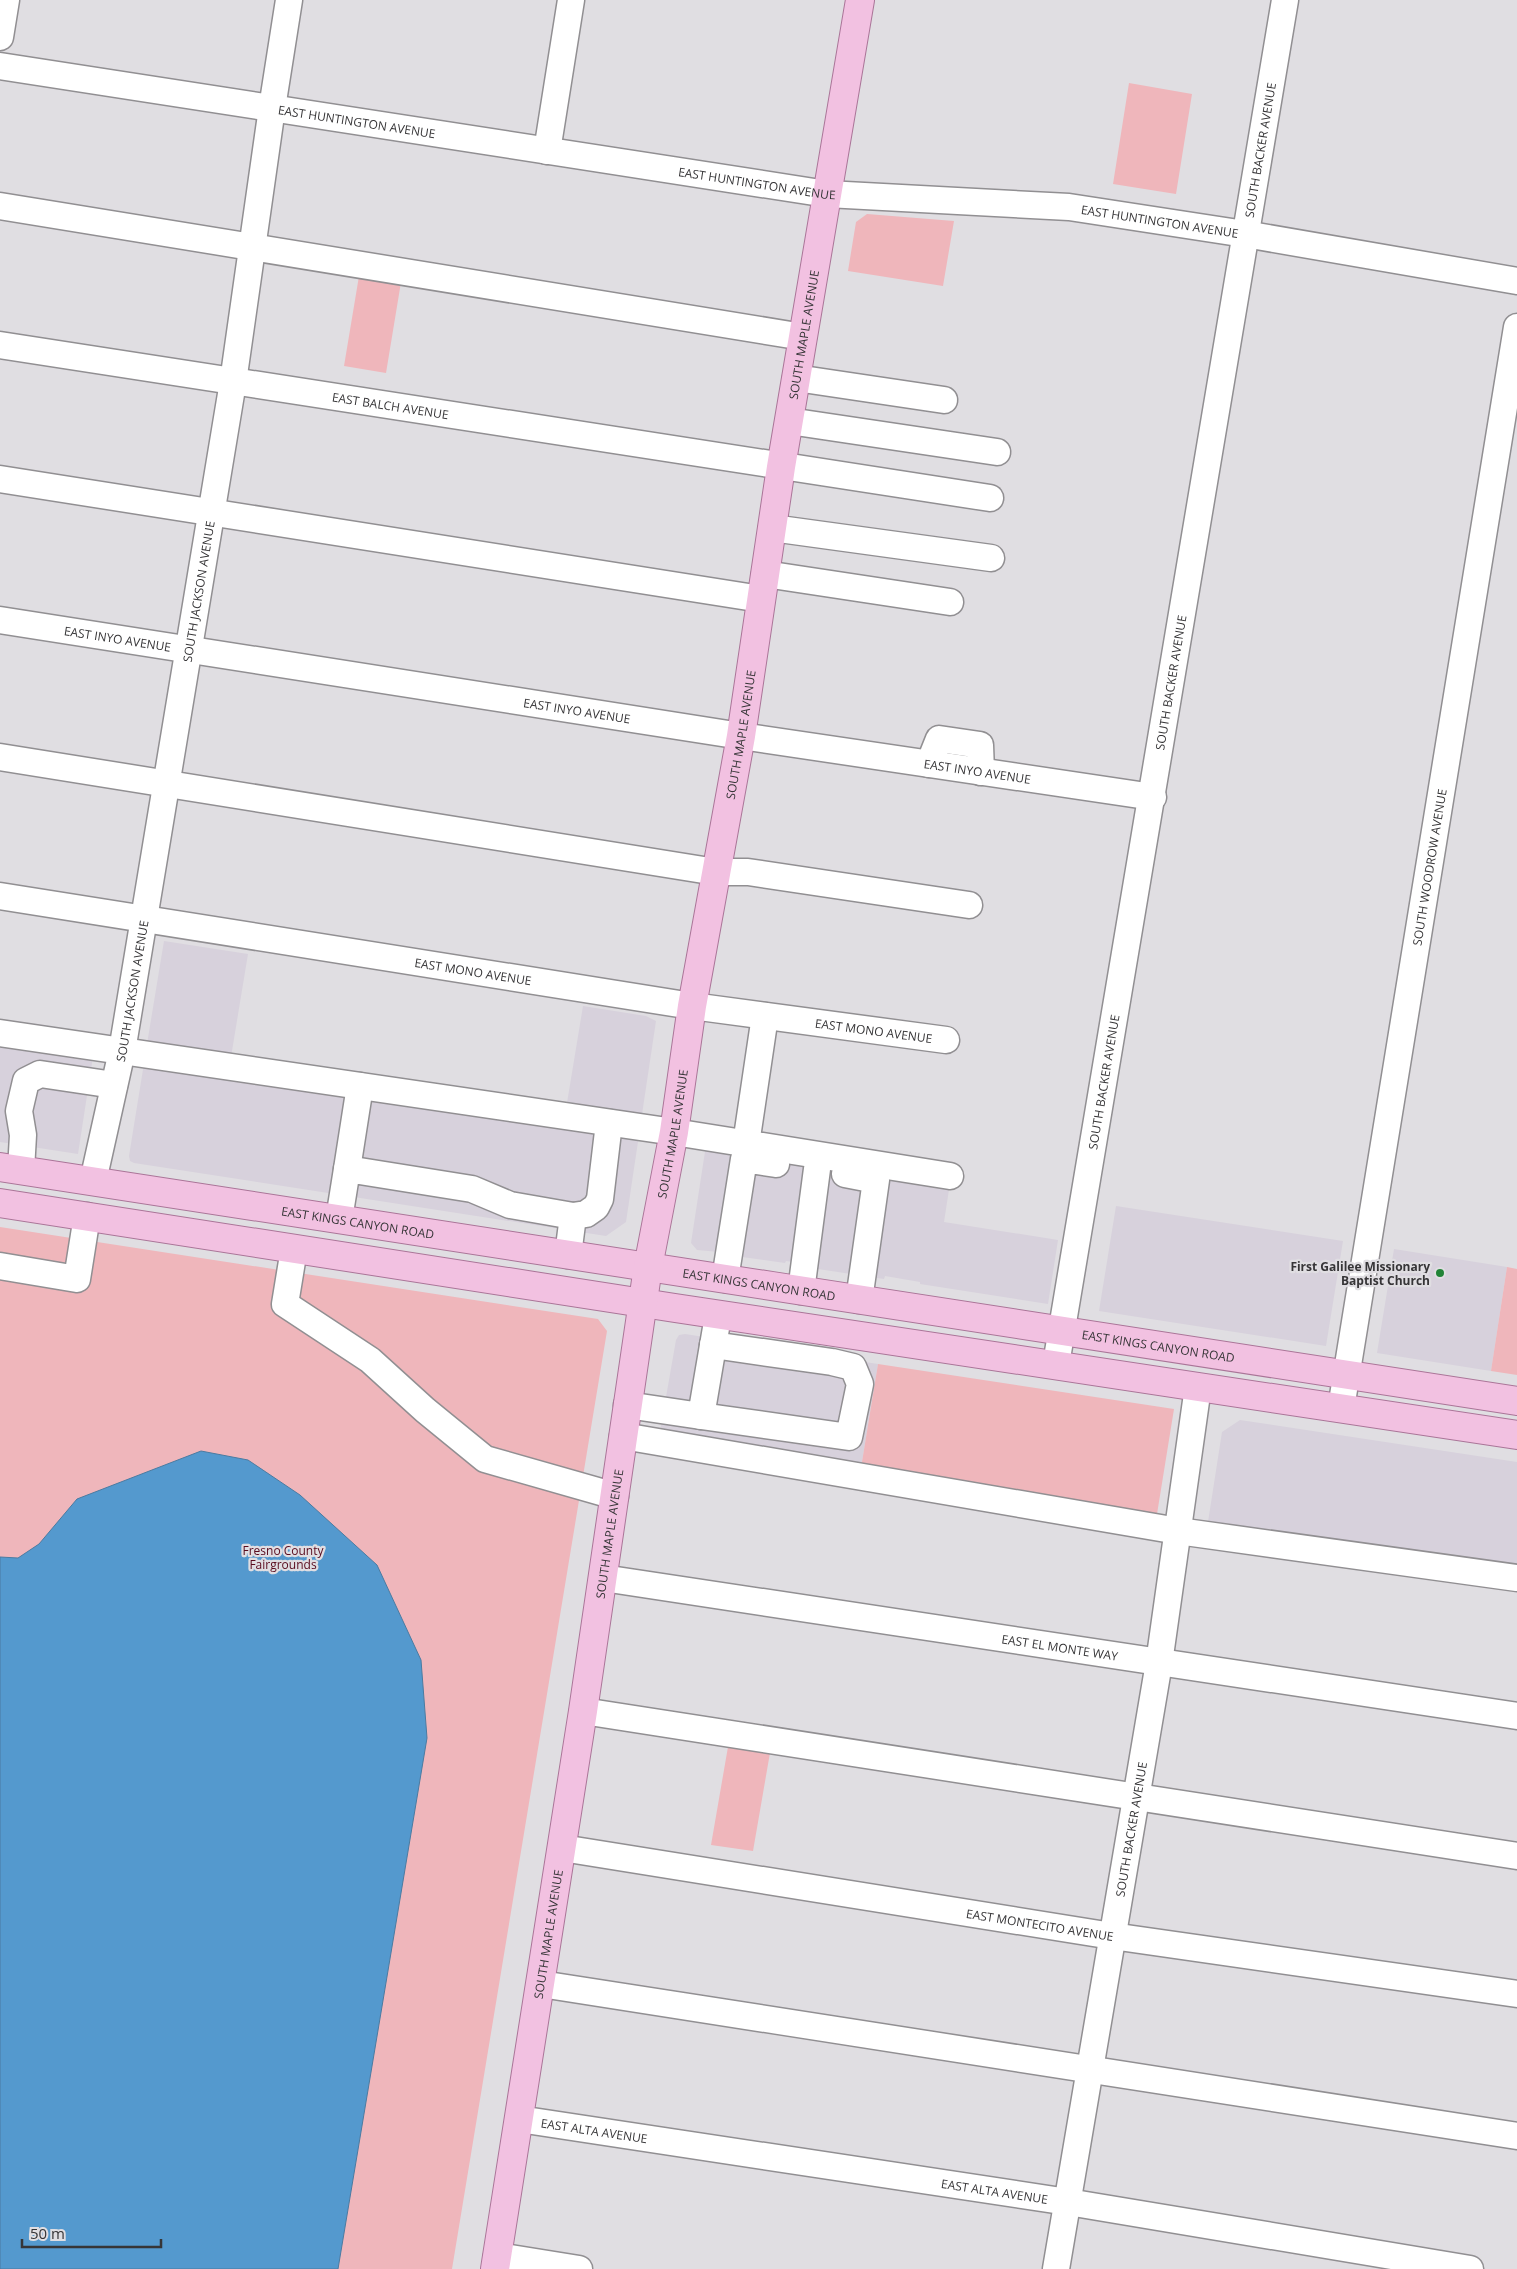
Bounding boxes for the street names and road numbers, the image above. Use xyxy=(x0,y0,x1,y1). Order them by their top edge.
street label: SOUTH BACKER AVENUE xyxy=(1240,81,1280,219)
street label: EAST HUNTINGTON AVENUE xyxy=(277,101,437,142)
street label: EAST HUNTINGTON AVENUE xyxy=(677,163,836,203)
street label: EAST HUNTINGTON AVENUE xyxy=(1080,200,1240,241)
street label: SOUTH MAPLE AVENUE xyxy=(784,269,823,401)
street label: EAST BALCH AVENUE xyxy=(331,388,450,423)
street label: SOUTH JACKSON AVENUE xyxy=(178,520,218,663)
street label: SOUTH BACKER AVENUE xyxy=(1151,614,1190,751)
street label: EAST INYO AVENUE xyxy=(63,622,172,655)
street label: SOUTH MAPLE AVENUE xyxy=(721,669,759,801)
street label: EAST INYO AVENUE xyxy=(522,694,632,727)
street label: EAST INYO AVENUE xyxy=(923,755,1032,787)
street label: SOUTH WOODROW AVENUE xyxy=(1408,787,1450,947)
street label: SOUTH JACKSON AVENUE xyxy=(111,919,152,1063)
street label: EAST MONO AVENUE xyxy=(413,954,533,989)
street label: SOUTH BACKER AVENUE xyxy=(1084,1013,1123,1151)
street label: EAST MONO AVENUE xyxy=(814,1014,933,1047)
street label: SOUTH MAPLE AVENUE xyxy=(653,1068,691,1200)
street label: EAST KINGS CANYON ROAD xyxy=(280,1202,435,1242)
street label: EAST KINGS CANYON ROAD xyxy=(681,1264,837,1304)
street label: EAST KINGS CANYON ROAD xyxy=(1081,1326,1236,1366)
street label: SOUTH MAPLE AVENUE xyxy=(591,1468,627,1600)
street label: EAST EL MONTE WAY xyxy=(1000,1630,1120,1664)
street label: SOUTH BACKER AVENUE xyxy=(1111,1761,1151,1898)
street label: SOUTH MAPLE AVENUE xyxy=(529,1868,566,2000)
street label: EAST MONTECITO AVENUE xyxy=(965,1904,1115,1945)
street label: EAST ALTA AVENUE xyxy=(540,2114,649,2147)
street label: EAST ALTA AVENUE xyxy=(940,2174,1049,2207)

